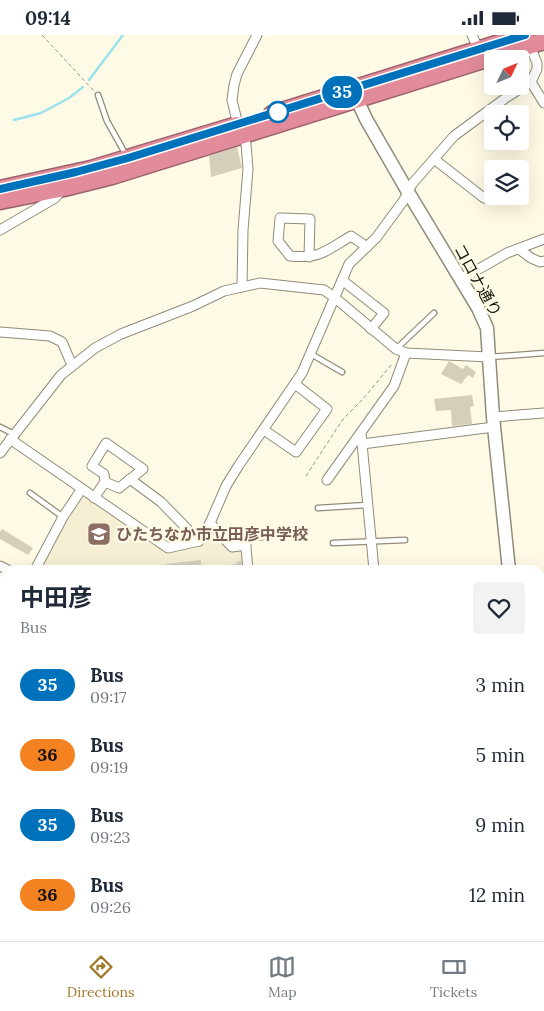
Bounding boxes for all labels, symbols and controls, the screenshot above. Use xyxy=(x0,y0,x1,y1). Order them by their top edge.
text: 09:14 xyxy=(25,6,71,30)
north arrow xyxy=(484,50,529,95)
map controls xyxy=(484,50,529,205)
line badge: 35 xyxy=(320,76,364,108)
text: 35 xyxy=(332,80,352,103)
unlabelled marker xyxy=(267,101,289,123)
button: locate xyxy=(484,105,529,150)
button: layers xyxy=(484,160,529,205)
street label: コロナ通り xyxy=(450,240,506,320)
school or university icon: ひたちなか市立田彦中学校 xyxy=(86,521,112,547)
place label: ひたちなか市立田彦中学校 xyxy=(116,524,308,544)
text: 中田彦 xyxy=(20,582,92,613)
button: heart xyxy=(473,582,525,634)
text: Bus xyxy=(20,617,47,637)
text: Bus xyxy=(90,663,123,687)
text: 35 xyxy=(38,673,57,696)
text: 3 min xyxy=(476,673,525,697)
text: 09:17 xyxy=(90,687,126,707)
text: Bus xyxy=(90,733,123,757)
text: 36 xyxy=(37,743,58,766)
text: 5 min xyxy=(476,743,525,767)
text: 09:19 xyxy=(90,757,128,777)
text: Bus xyxy=(90,803,123,827)
text: 35 xyxy=(38,813,57,836)
text: 9 min xyxy=(475,813,525,837)
text: 09:23 xyxy=(90,827,130,847)
text: Bus xyxy=(90,873,123,897)
text: 36 xyxy=(37,883,58,906)
text: 12 min xyxy=(469,883,525,907)
text: 09:26 xyxy=(90,897,131,917)
tab: Directions xyxy=(67,953,135,1001)
tab: Map xyxy=(268,953,297,1001)
tab: Tickets xyxy=(430,953,477,1001)

